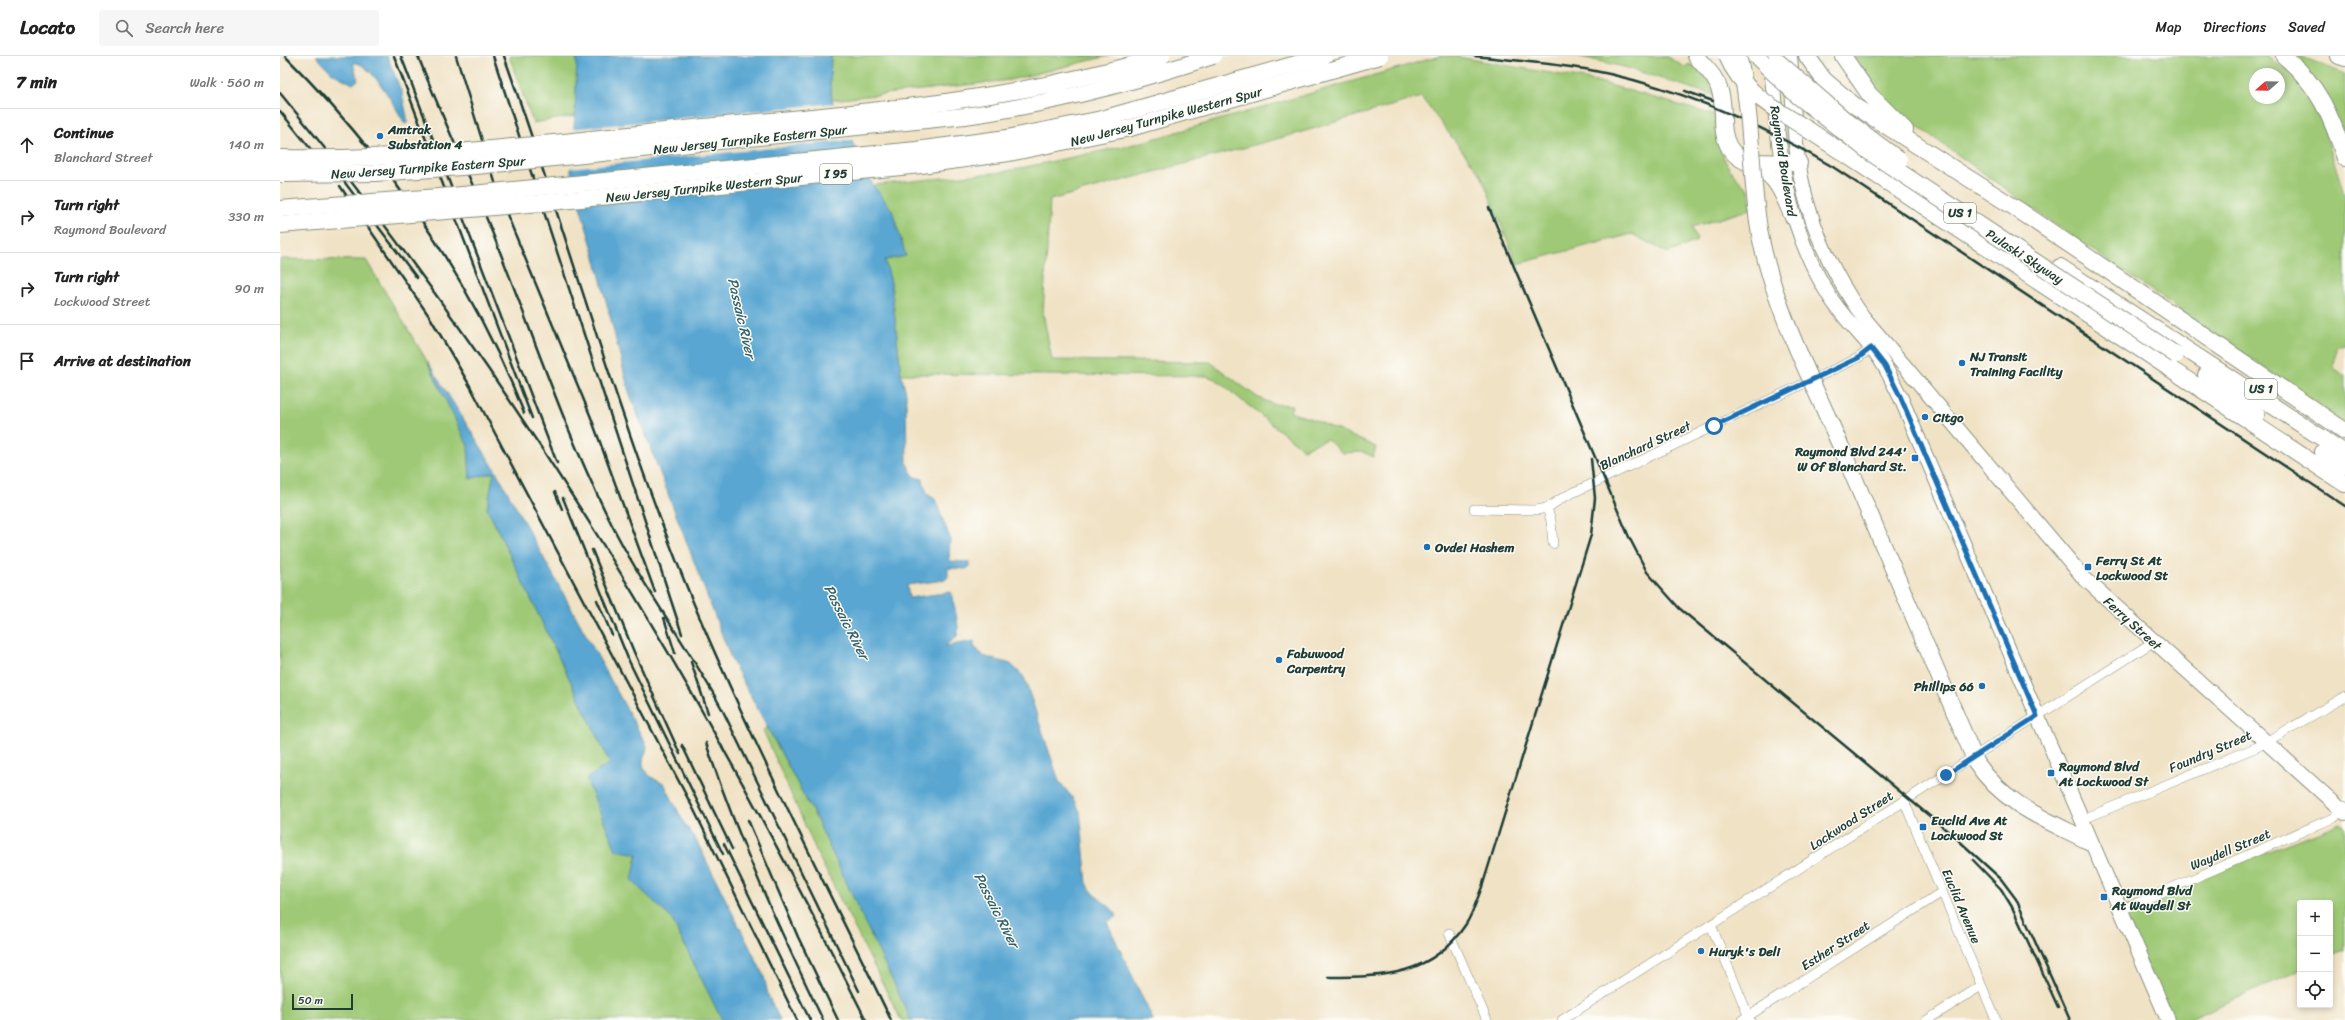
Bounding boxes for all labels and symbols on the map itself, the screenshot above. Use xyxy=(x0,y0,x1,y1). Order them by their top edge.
north arrow xyxy=(2249,68,2285,104)
street label: New Jersey Turnpike Western Spur xyxy=(1068,80,1265,153)
street label: Raymond Boulevard xyxy=(1763,104,1804,219)
place label: Amtrak Substation 4 xyxy=(387,118,463,156)
street label: New Jersey Turnpike Eastern Spur xyxy=(652,118,849,161)
marker: Amtrak Substation 4 xyxy=(375,131,385,141)
street label: New Jersey Turnpike Eastern Spur xyxy=(330,149,527,186)
road number: I 95 xyxy=(820,164,852,184)
street label: New Jersey Turnpike Western Spur xyxy=(604,166,804,209)
road number: US 1 xyxy=(1944,203,1976,223)
street label: Pulaski Skyway xyxy=(1981,223,2069,290)
water label: Passaic River xyxy=(720,275,764,364)
place label: NJ Transit Training Facility xyxy=(1969,345,2064,383)
marker: NJ Transit Training Facility xyxy=(1957,358,1967,368)
road number: US 1 xyxy=(2245,379,2277,399)
place label: Citgo xyxy=(1932,406,1964,429)
marker: Citgo xyxy=(1920,412,1930,422)
street label: Blanchard Street xyxy=(1596,414,1695,477)
route start xyxy=(1705,417,1723,435)
place label: Raymond Blvd 244' W Of Blanchard St. xyxy=(1794,440,1907,478)
marker: Raymond Blvd 244' W Of Blanchard St. xyxy=(1910,453,1920,463)
place label: Ovdei Hashem xyxy=(1434,536,1515,559)
marker: Ovdei Hashem xyxy=(1422,542,1432,552)
place label: Ferry St At Lockwood St xyxy=(2095,549,2168,587)
marker: Ferry St At Lockwood St xyxy=(2083,562,2093,572)
water label: Passaic River xyxy=(817,580,878,667)
street label: Ferry Street xyxy=(2098,591,2168,657)
place label: Fabuwood Carpentry xyxy=(1286,642,1346,680)
marker: Fabuwood Carpentry xyxy=(1274,655,1284,665)
place label: Phillips 66 xyxy=(1914,675,1975,698)
marker: Phillips 66 xyxy=(1977,681,1987,691)
street label: Foundry Street xyxy=(2165,724,2256,779)
place label: Raymond Blvd At Lockwood St xyxy=(2058,755,2149,793)
route end xyxy=(1937,766,1955,784)
marker: Raymond Blvd At Lockwood St xyxy=(2046,768,2056,778)
street label: Lockwood Street xyxy=(1805,784,1898,856)
place label: Euclid Ave At Lockwood St xyxy=(1931,809,2008,847)
marker: Euclid Ave At Lockwood St xyxy=(1918,822,1928,832)
street label: Waydell Street xyxy=(2186,822,2274,877)
street label: Euclid Avenue xyxy=(1935,865,1988,948)
water label: Passaic River xyxy=(967,868,1028,955)
place label: Raymond Blvd At Waydell St xyxy=(2111,879,2193,917)
marker: Raymond Blvd At Waydell St xyxy=(2099,892,2109,902)
street label: Esther Street xyxy=(1796,914,1875,977)
place label: Huryk's Deli xyxy=(1708,940,1782,963)
marker: Huryk's Deli xyxy=(1696,946,1706,956)
scale bar xyxy=(292,992,353,1011)

